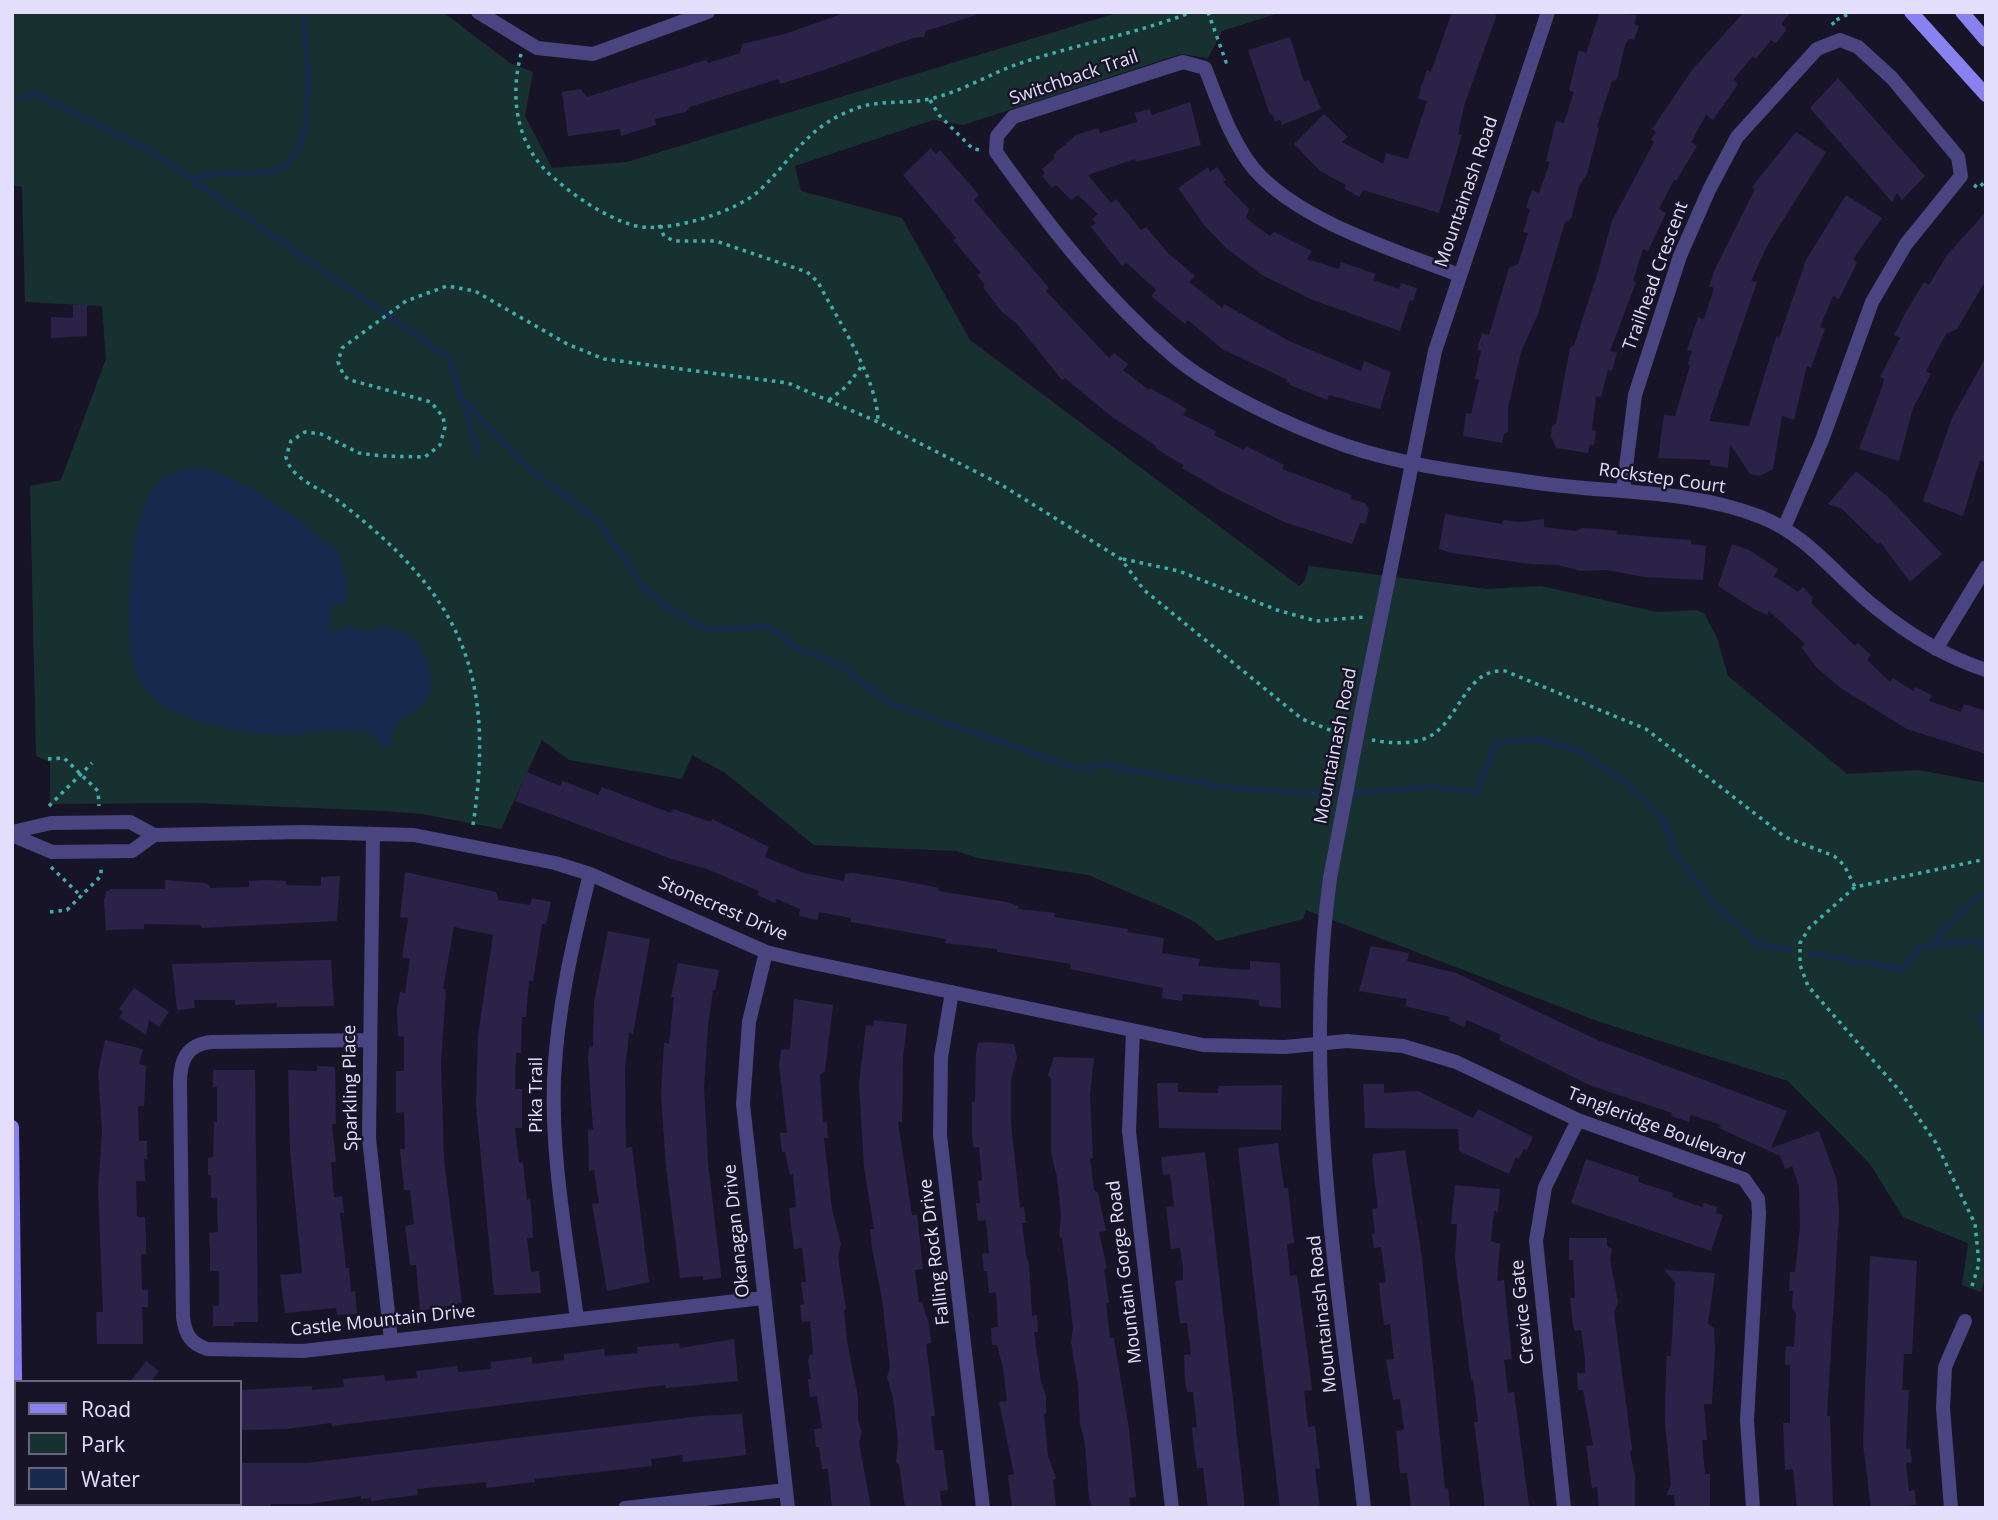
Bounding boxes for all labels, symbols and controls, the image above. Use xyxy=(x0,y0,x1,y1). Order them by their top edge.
street label: Switchback Trail xyxy=(1007,46,1141,110)
street label: Mountainash Road xyxy=(1431,114,1503,270)
street label: Trailhead Crescent xyxy=(1619,199,1693,353)
street label: Rockstep Court xyxy=(1597,459,1727,499)
street label: Mountainash Road xyxy=(1310,666,1362,826)
street label: Stonecrest Drive xyxy=(655,872,791,946)
street label: Sparkling Place xyxy=(339,1025,363,1151)
street label: Pika Trail xyxy=(526,1057,548,1133)
street label: Tangleridge Boulevard xyxy=(1564,1083,1748,1171)
street label: Okanagan Drive xyxy=(719,1163,755,1299)
street label: Falling Rock Drive xyxy=(915,1178,955,1326)
street label: Mountain Gorge Road xyxy=(1103,1179,1147,1365)
street label: Mountainash Road xyxy=(1304,1234,1342,1394)
street label: Crevice Gate xyxy=(1507,1258,1539,1366)
street label: Castle Mountain Drive xyxy=(290,1301,476,1341)
legend xyxy=(14,1380,242,1506)
text: Road xyxy=(81,1395,131,1423)
text: Park xyxy=(81,1430,125,1458)
text: Water xyxy=(81,1465,140,1493)

